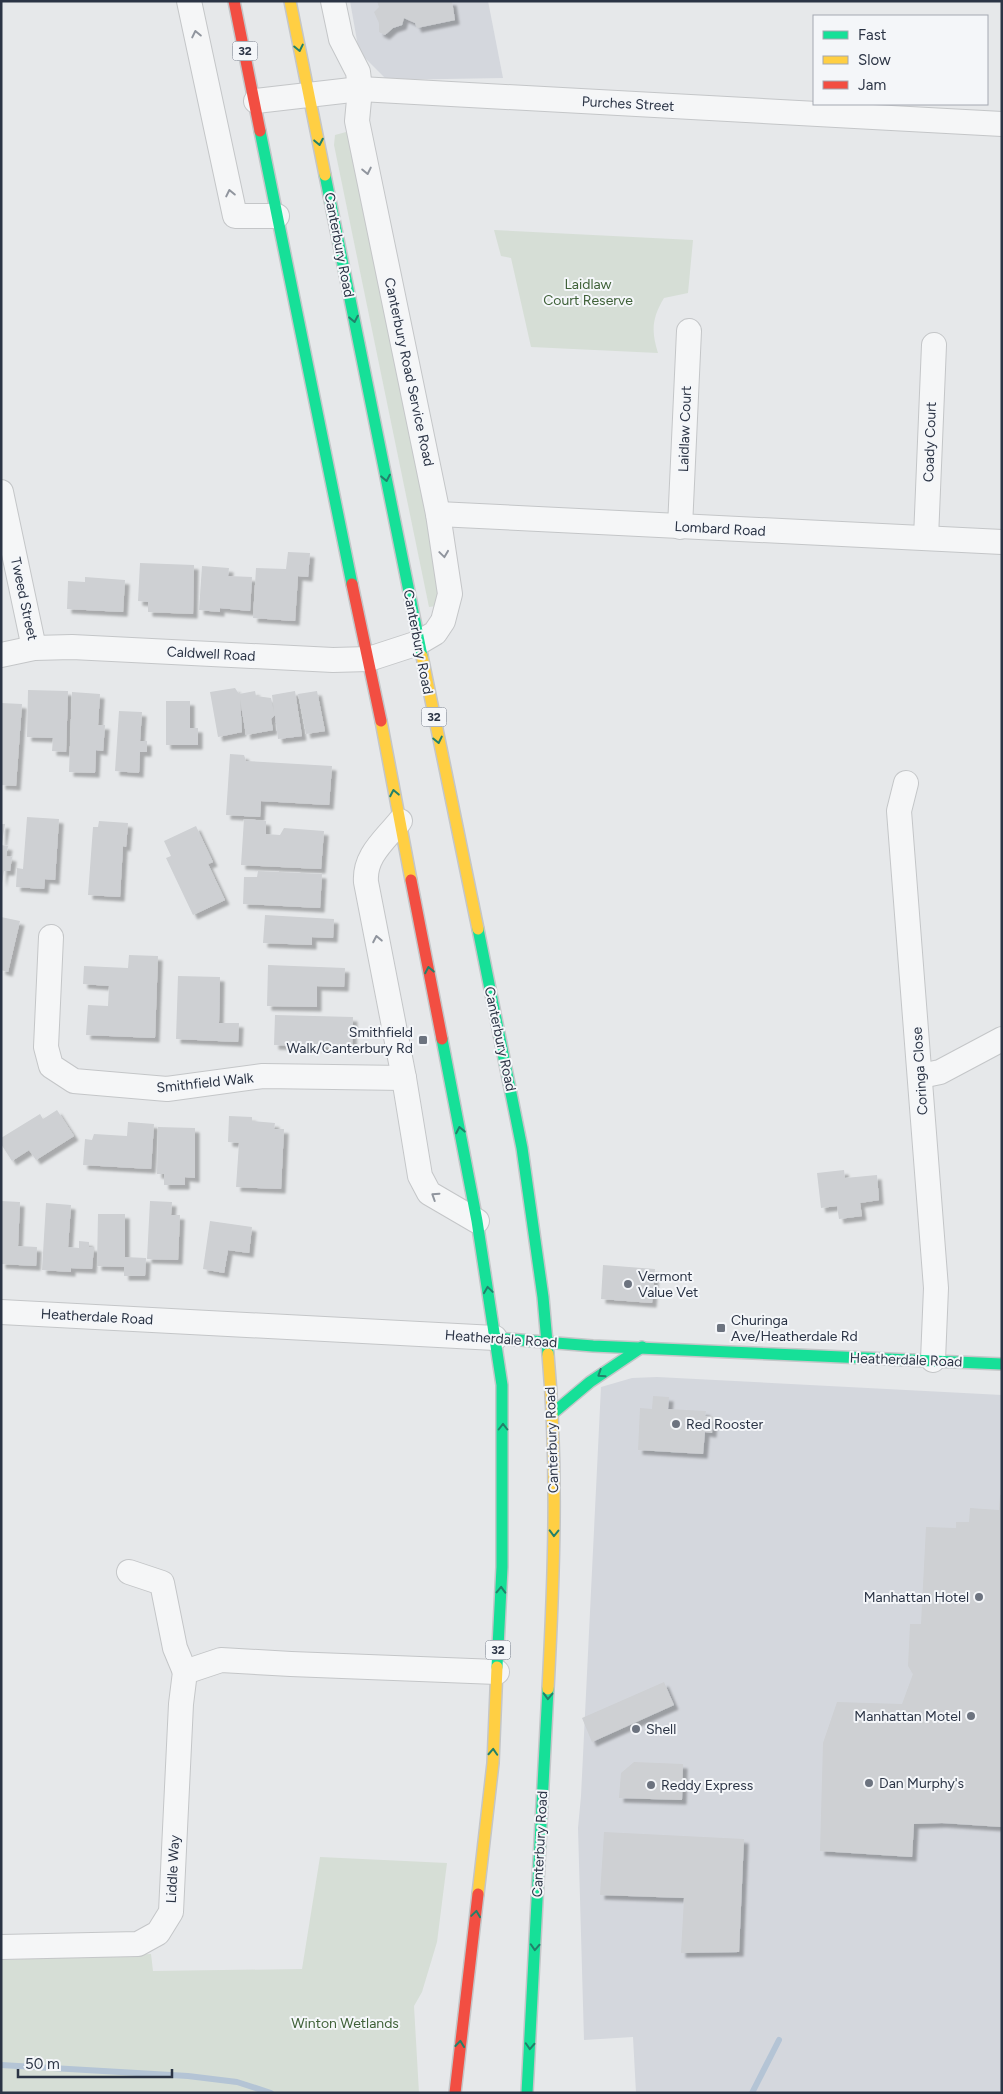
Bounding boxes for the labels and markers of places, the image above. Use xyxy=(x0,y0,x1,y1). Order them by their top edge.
place label: Smithfield Walk/Canterbury Rd xyxy=(286,1024,413,1057)
marker: Smithfield Walk/Canterbury Rd xyxy=(417,1034,429,1046)
place label: Vermont Value Vet xyxy=(638,1268,698,1301)
marker: Vermont Value Vet xyxy=(622,1278,634,1290)
place label: Churinga Ave/Heatherdale Rd xyxy=(731,1312,858,1345)
marker: Churinga Ave/Heatherdale Rd xyxy=(715,1322,727,1334)
place label: Red Rooster xyxy=(686,1416,763,1433)
marker: Red Rooster xyxy=(670,1418,682,1430)
place label: Manhattan Hotel xyxy=(864,1589,969,1606)
marker: Manhattan Hotel xyxy=(973,1591,985,1603)
place label: Manhattan Motel xyxy=(854,1708,961,1725)
marker: Manhattan Motel xyxy=(965,1710,977,1722)
place label: Shell xyxy=(646,1721,676,1738)
marker: Shell xyxy=(630,1723,642,1735)
place label: Dan Murphy's xyxy=(879,1775,964,1792)
place label: Reddy Express xyxy=(661,1777,753,1794)
marker: Dan Murphy's xyxy=(863,1777,875,1789)
marker: Reddy Express xyxy=(645,1779,657,1791)

